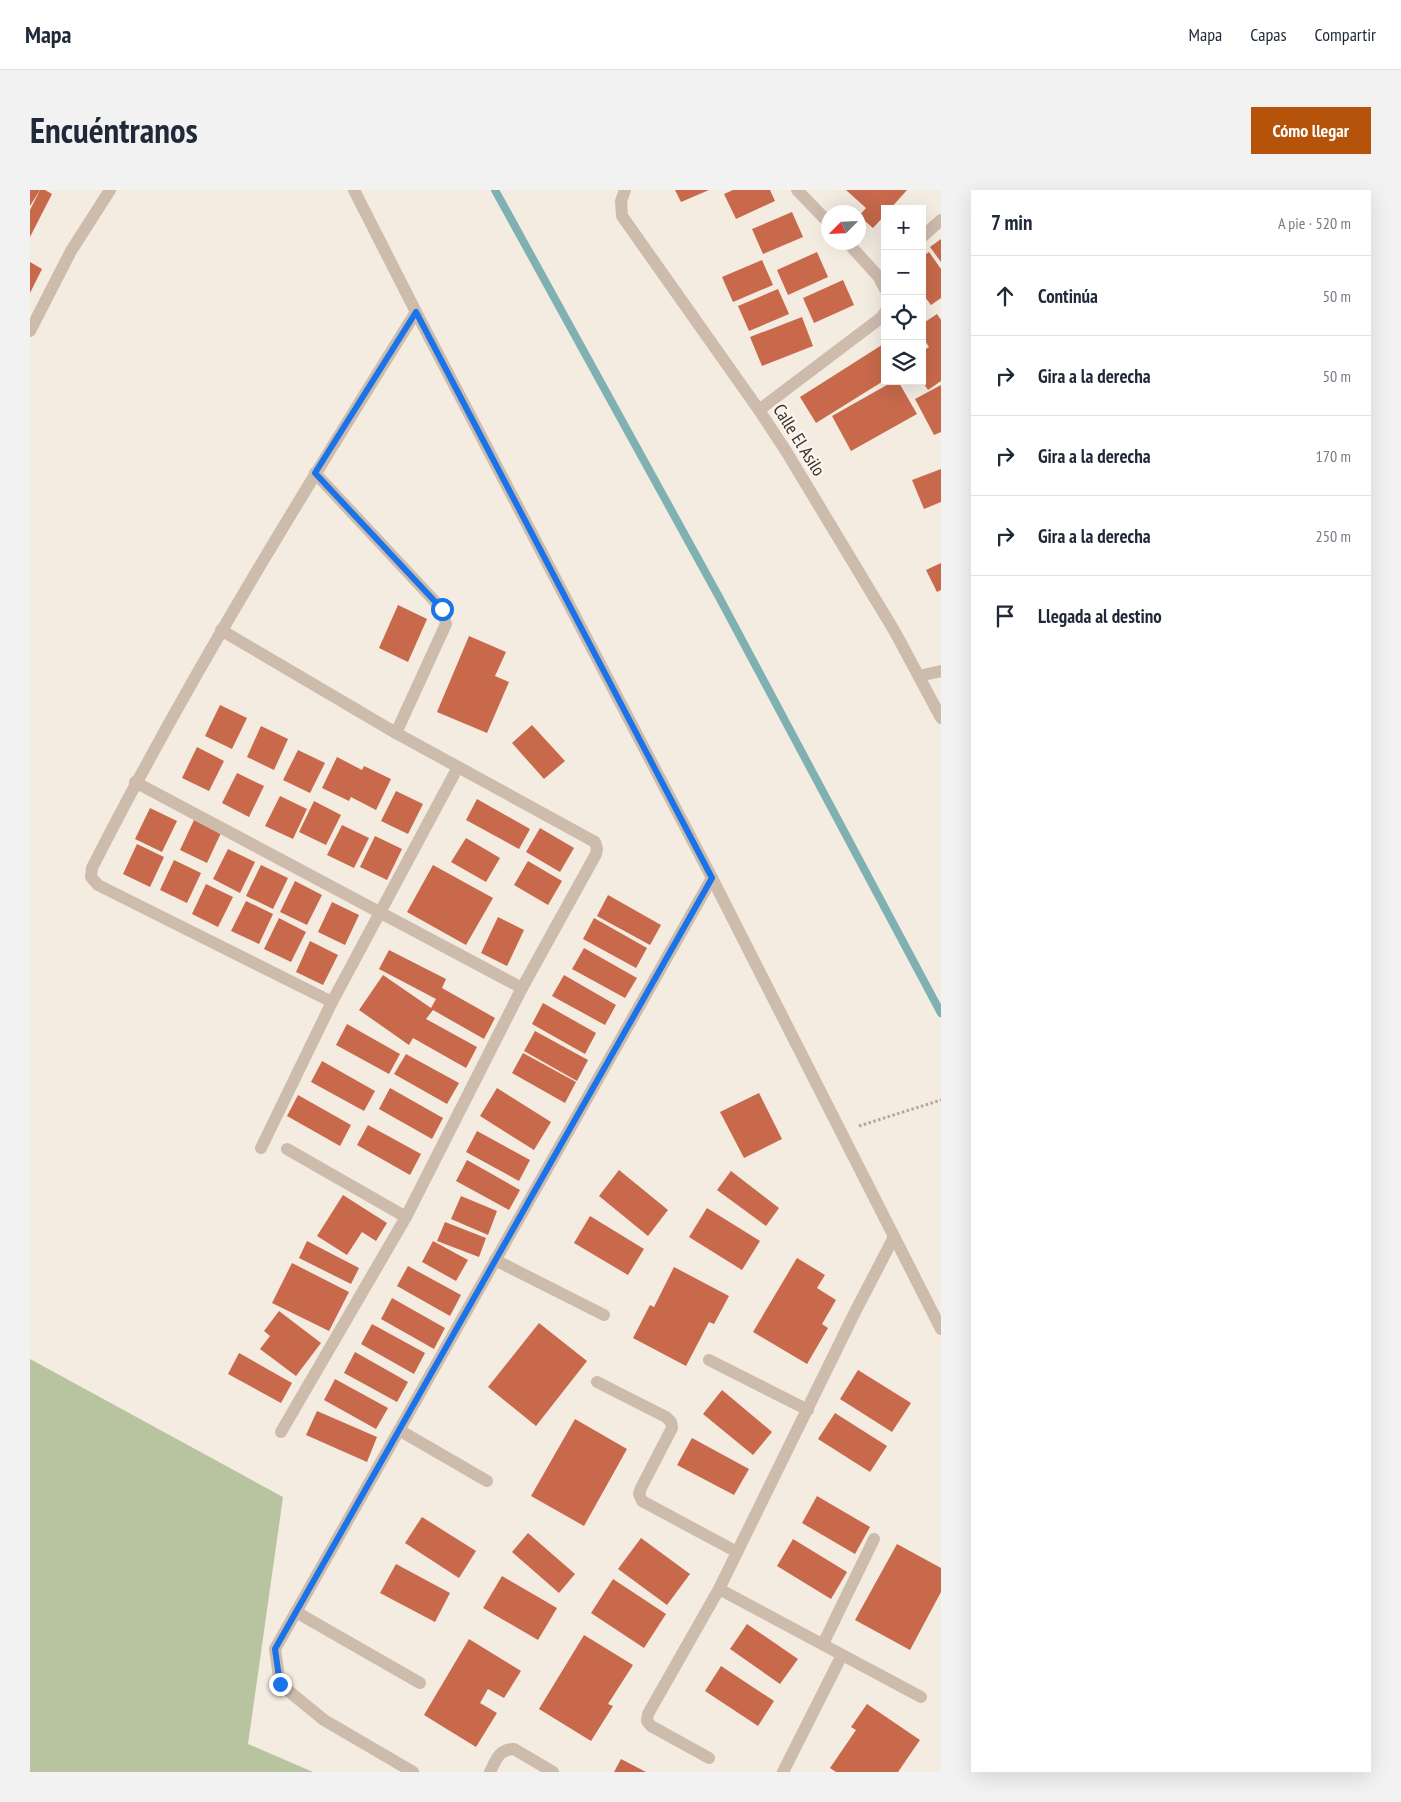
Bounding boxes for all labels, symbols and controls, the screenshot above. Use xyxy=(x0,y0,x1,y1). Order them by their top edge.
text: Mapa xyxy=(25,19,72,50)
text: Mapa xyxy=(1189,23,1222,46)
text: Capas xyxy=(1250,23,1287,46)
text: Compartir xyxy=(1315,23,1376,46)
text: Encuéntranos xyxy=(30,107,198,153)
button: Cómo llegar xyxy=(1251,107,1371,154)
north arrow xyxy=(821,205,866,250)
map controls xyxy=(881,205,926,385)
button: + xyxy=(881,205,926,250)
text: 7 min xyxy=(991,209,1033,236)
text: A pie · 520 m xyxy=(1278,213,1351,233)
button: − xyxy=(881,250,926,295)
icon: ahead xyxy=(991,282,1019,310)
text: Continúa xyxy=(1038,284,1098,308)
text: 50 m xyxy=(1323,286,1351,306)
button: locate xyxy=(881,295,926,340)
button: layers xyxy=(881,340,926,385)
icon: right xyxy=(991,362,1019,390)
text: Gira a la derecha xyxy=(1038,364,1151,388)
text: 50 m xyxy=(1323,366,1351,386)
street label: Calle El Asilo xyxy=(768,399,831,480)
icon: right xyxy=(991,442,1019,470)
text: Gira a la derecha xyxy=(1038,444,1151,468)
text: 170 m xyxy=(1316,446,1351,466)
icon: right xyxy=(991,522,1019,550)
text: Gira a la derecha xyxy=(1038,524,1151,548)
text: 250 m xyxy=(1316,526,1351,546)
route start xyxy=(431,598,454,621)
icon: arrive xyxy=(991,602,1019,630)
text: Llegada al destino xyxy=(1038,604,1162,628)
route end xyxy=(269,1673,292,1696)

